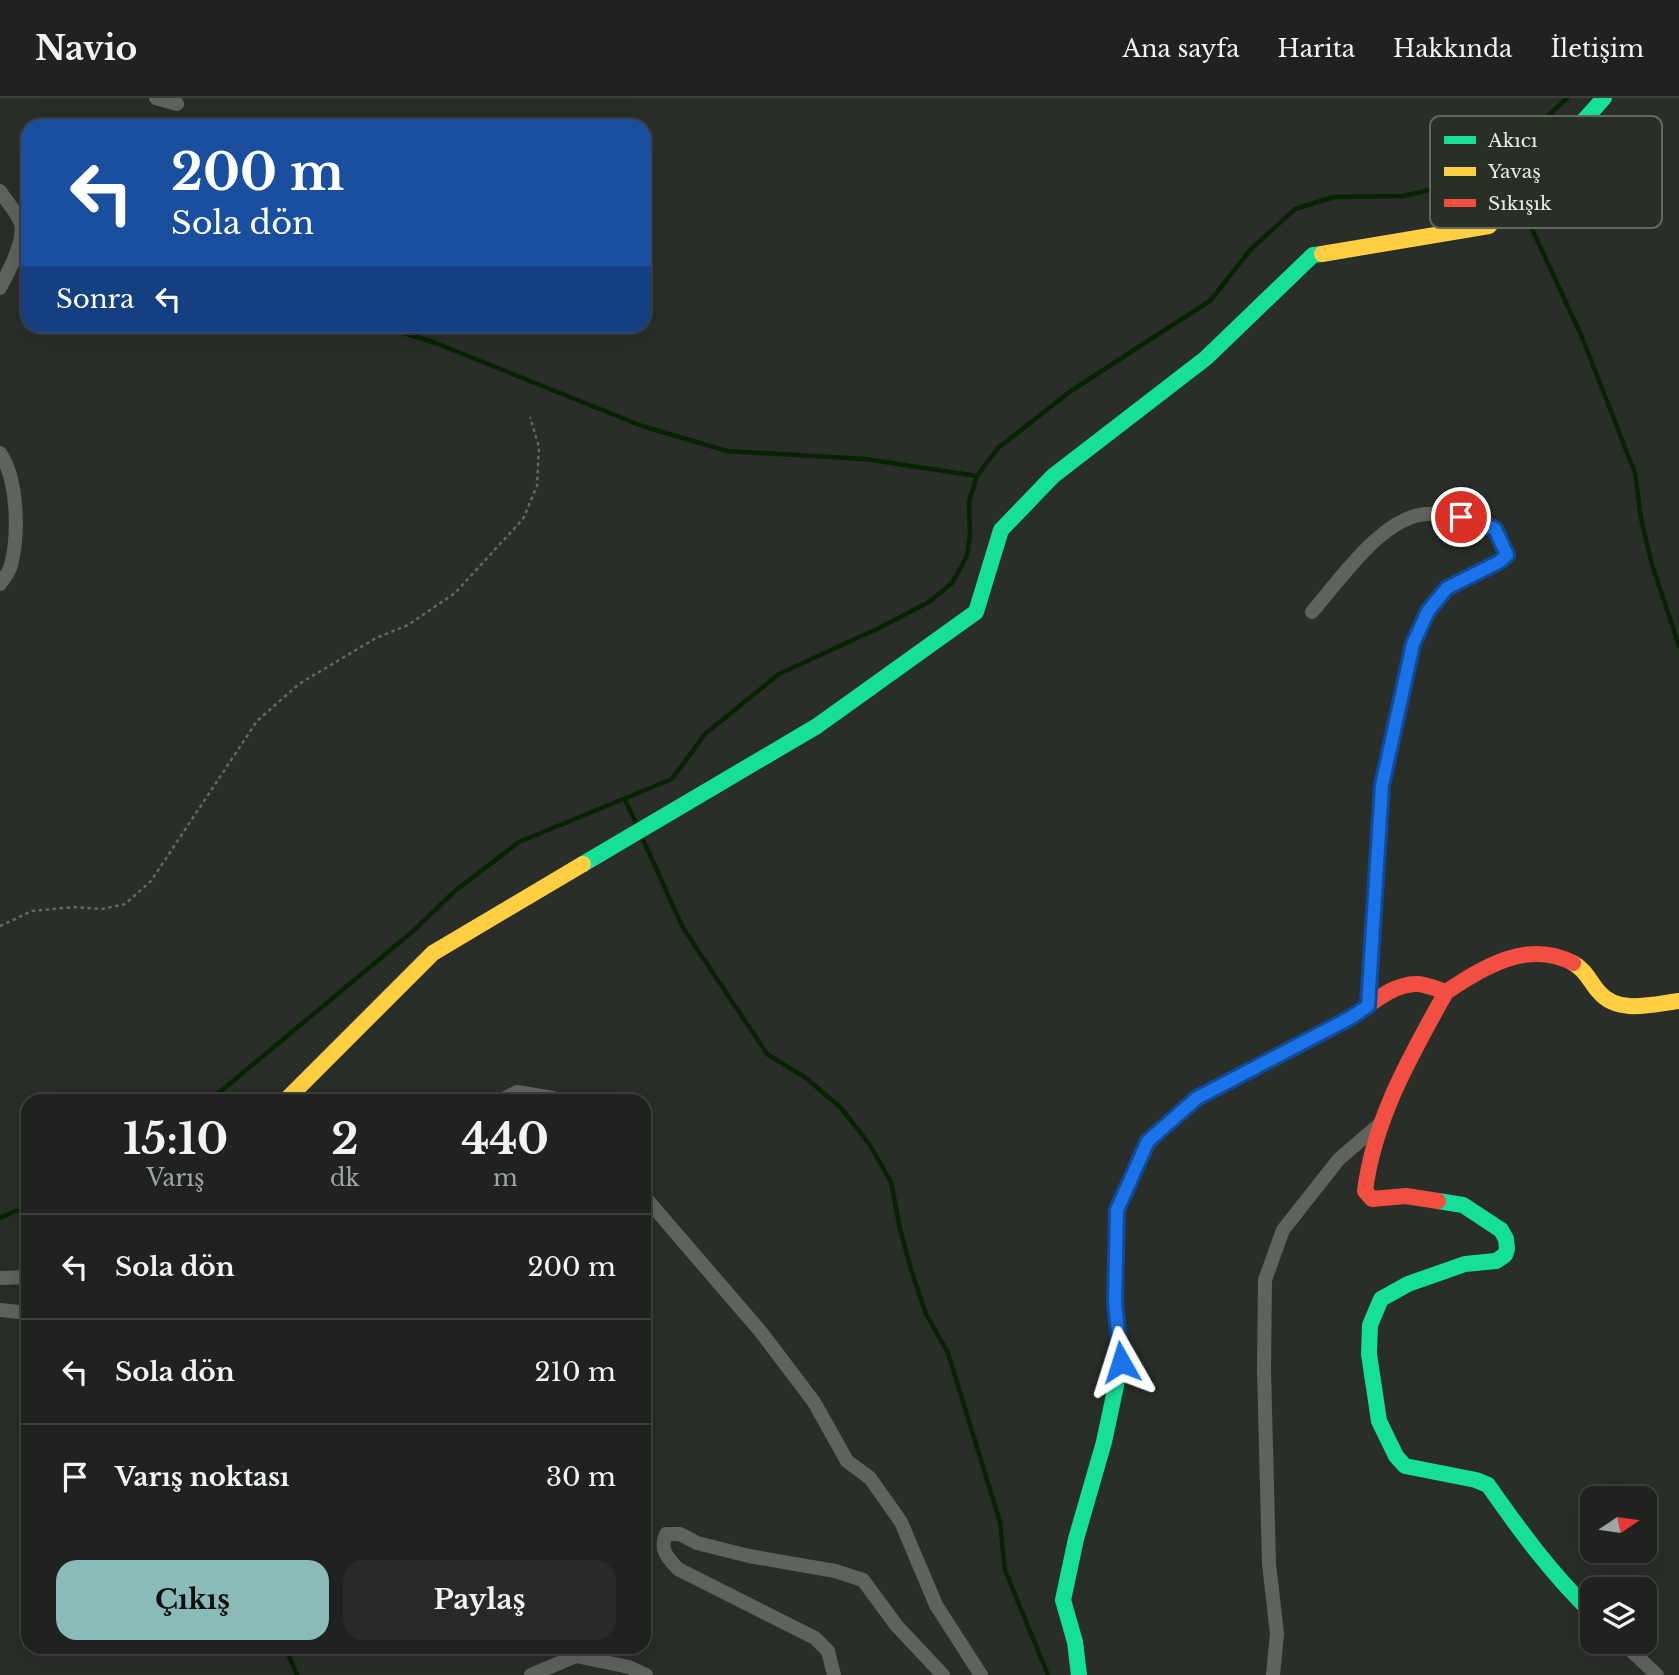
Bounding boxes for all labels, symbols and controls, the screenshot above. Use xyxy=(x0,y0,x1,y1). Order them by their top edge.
text: Navio xyxy=(35,28,137,69)
text: Ana sayfa xyxy=(1122,34,1240,63)
text: Harita xyxy=(1278,34,1355,63)
text: Hakkında xyxy=(1393,34,1512,63)
text: İletişim xyxy=(1550,34,1644,63)
legend xyxy=(1430,116,1662,228)
text: Akıcı xyxy=(1487,129,1538,152)
text: 200 m xyxy=(171,142,344,203)
icon: left xyxy=(56,147,147,238)
text: Yavaş xyxy=(1487,160,1541,183)
text: Sıkışık xyxy=(1488,192,1552,215)
text: Sola dön xyxy=(171,203,314,243)
icon: left xyxy=(149,280,187,318)
text: Sonra xyxy=(56,283,135,315)
pin xyxy=(1431,487,1491,547)
icon: arrive xyxy=(1442,498,1480,536)
text: 15:10 xyxy=(123,1113,228,1165)
text: 2 xyxy=(331,1113,359,1165)
text: 440 xyxy=(462,1113,549,1165)
text: Varış xyxy=(147,1164,204,1192)
text: dk xyxy=(330,1164,360,1192)
text: m xyxy=(493,1164,518,1192)
icon: left xyxy=(56,1248,94,1286)
text: Sola dön xyxy=(115,1251,235,1283)
text: 200 m xyxy=(527,1251,616,1283)
position arrow xyxy=(1084,1325,1158,1399)
icon: left xyxy=(56,1353,94,1391)
text: Sola dön xyxy=(115,1356,235,1388)
text: 210 m xyxy=(534,1356,616,1388)
icon: arrive xyxy=(56,1458,94,1496)
text: Varış noktası xyxy=(115,1461,290,1493)
text: 30 m xyxy=(546,1461,616,1493)
north arrow xyxy=(1580,1486,1657,1563)
map controls xyxy=(1580,1486,1657,1654)
button: Çıkış xyxy=(56,1560,329,1640)
button: Paylaş xyxy=(343,1560,616,1640)
button: layers xyxy=(1580,1577,1657,1654)

